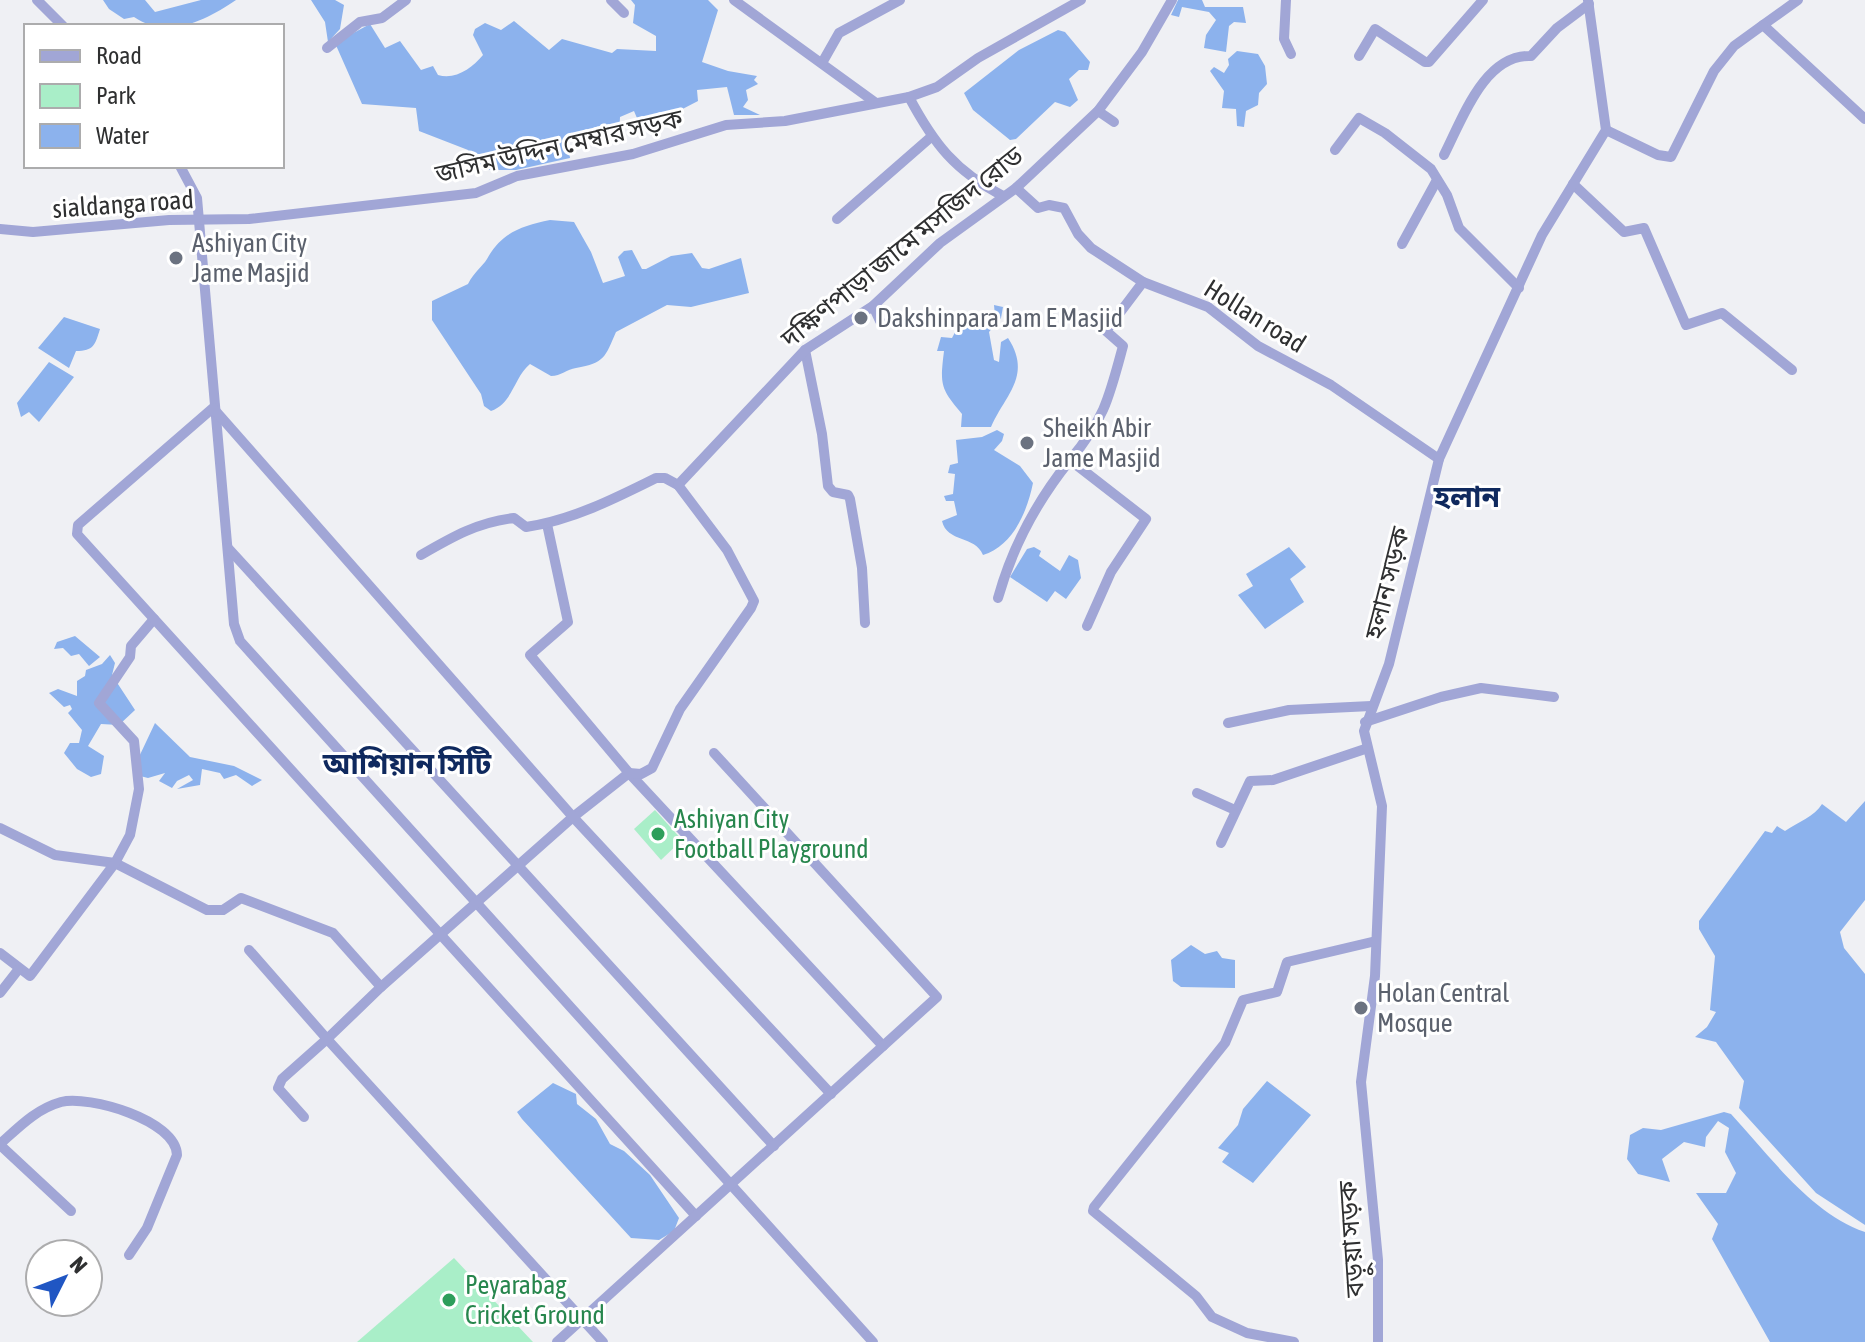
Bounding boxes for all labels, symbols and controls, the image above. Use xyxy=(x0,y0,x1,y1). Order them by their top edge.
legend xyxy=(24,24,284,168)
text: Road xyxy=(96,42,142,69)
text: Park xyxy=(96,82,137,109)
street label: জসিম উদ্দিন মেম্বার সড়ক xyxy=(431,103,687,189)
text: Water xyxy=(96,122,149,149)
street label: দক্ষিণপাড়া জামে মসজিদ রোড xyxy=(774,140,1029,354)
street label: sialdanga road xyxy=(51,184,195,224)
place label: Ashiyan City Jame Masjid xyxy=(192,228,309,288)
marker: Ashiyan City Jame Masjid xyxy=(167,249,185,267)
street label: Hollan road xyxy=(1199,273,1311,359)
place label: Dakshinpara Jam E Masjid xyxy=(877,303,1123,333)
marker: Dakshinpara Jam E Masjid xyxy=(852,309,870,327)
place label: Sheikh Abir Jame Masjid xyxy=(1043,413,1160,473)
marker: Sheikh Abir Jame Masjid xyxy=(1018,434,1036,452)
district label: হলান xyxy=(1433,479,1500,513)
street label: হলান সড়ক xyxy=(1358,523,1416,643)
district label: আশিয়ান সিটি xyxy=(322,746,493,780)
place label: Ashiyan City Football Playground xyxy=(674,804,869,864)
marker: Ashiyan City Football Playground xyxy=(649,825,667,843)
place label: Holan Central Mosque xyxy=(1377,978,1509,1038)
marker: Holan Central Mosque xyxy=(1352,999,1370,1017)
street label: বড়ুয়া সড়ক xyxy=(1332,1178,1375,1299)
north arrow xyxy=(24,1238,104,1318)
text: N xyxy=(65,1251,93,1278)
place label: Peyarabag Cricket Ground xyxy=(465,1270,605,1330)
marker: Peyarabag Cricket Ground xyxy=(440,1291,458,1309)

